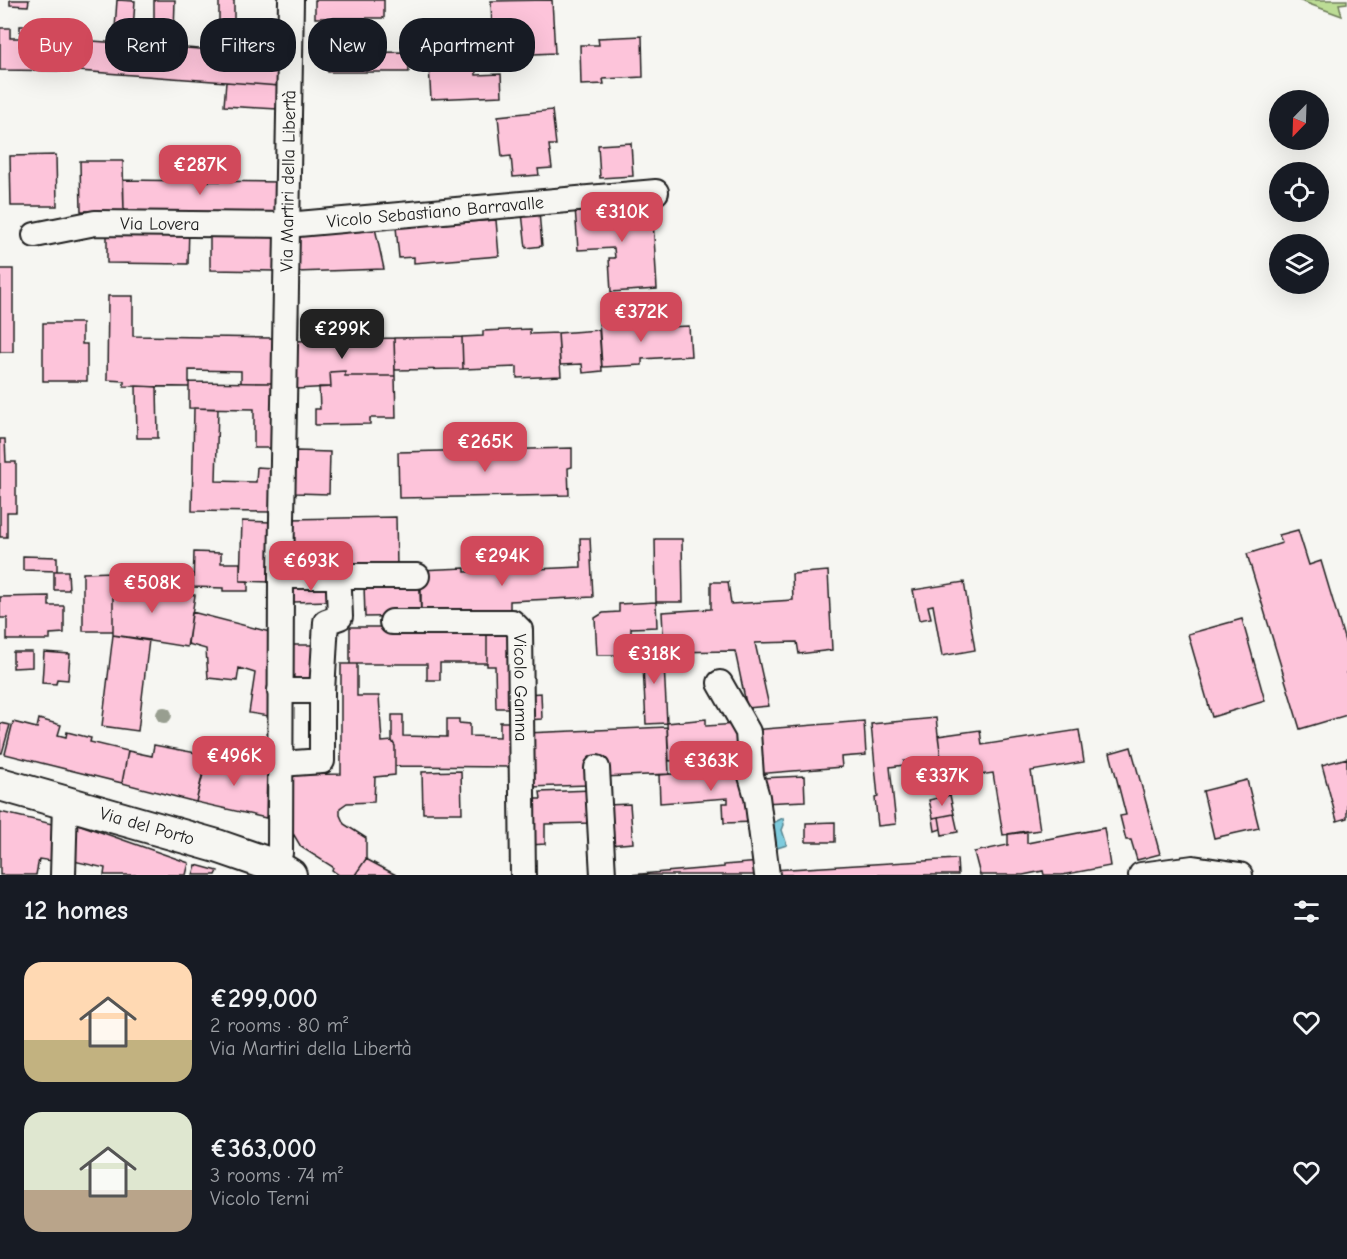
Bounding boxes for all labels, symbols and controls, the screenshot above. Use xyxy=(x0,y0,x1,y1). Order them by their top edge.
chip: Buy xyxy=(18,18,93,72)
chip: Rent xyxy=(105,18,188,72)
chip: Filters xyxy=(200,18,296,72)
chip: New xyxy=(308,18,387,72)
chip: Apartment xyxy=(399,18,535,72)
street label: Via Martiri della Libertà xyxy=(276,90,300,272)
north arrow xyxy=(1269,90,1329,150)
map controls xyxy=(1269,90,1329,294)
pin: €287K xyxy=(158,145,242,196)
text: €287K xyxy=(173,153,227,176)
button: locate xyxy=(1269,162,1329,222)
street label: Vicolo Sebastiano Barravalle xyxy=(326,192,545,232)
pin: €310K xyxy=(580,192,664,243)
text: €310K xyxy=(595,200,649,223)
street label: Via Lovera xyxy=(120,213,200,235)
button: layers xyxy=(1269,234,1329,294)
pin: €372K xyxy=(599,292,683,343)
text: €372K xyxy=(614,300,668,323)
pin: €299K xyxy=(300,309,384,360)
text: €299K xyxy=(314,317,370,340)
pin: €265K xyxy=(443,422,527,473)
text: €265K xyxy=(457,430,513,453)
pin: €294K xyxy=(460,536,544,587)
pin: €693K xyxy=(269,541,353,592)
text: €294K xyxy=(475,544,529,567)
text: €693K xyxy=(283,549,339,572)
pin: €508K xyxy=(110,563,194,614)
text: €508K xyxy=(123,571,181,594)
street label: Vicolo Gamna xyxy=(510,634,532,742)
pin: €318K xyxy=(612,634,696,685)
text: €318K xyxy=(628,642,681,665)
pin: €496K xyxy=(192,736,276,787)
pin: €363K xyxy=(669,741,753,792)
text: €496K xyxy=(206,744,262,767)
text: €363K xyxy=(683,749,739,772)
pin: €337K xyxy=(900,756,984,807)
text: €337K xyxy=(915,764,969,787)
street label: Via del Porto xyxy=(97,803,197,850)
icon: filters xyxy=(1290,895,1323,928)
text: 12 homes xyxy=(24,896,128,926)
text: €299,000 xyxy=(210,984,318,1014)
icon: home xyxy=(72,986,144,1058)
icon: heart xyxy=(1290,1006,1323,1039)
text: 2 rooms · 80 m² xyxy=(210,1014,348,1037)
text: Via Martiri della Libertà xyxy=(210,1037,412,1060)
text: €363,000 xyxy=(210,1134,317,1164)
icon: home xyxy=(72,1136,144,1208)
icon: heart xyxy=(1290,1156,1323,1189)
text: 3 rooms · 74 m² xyxy=(210,1164,343,1187)
text: Vicolo Terni xyxy=(210,1187,310,1210)

